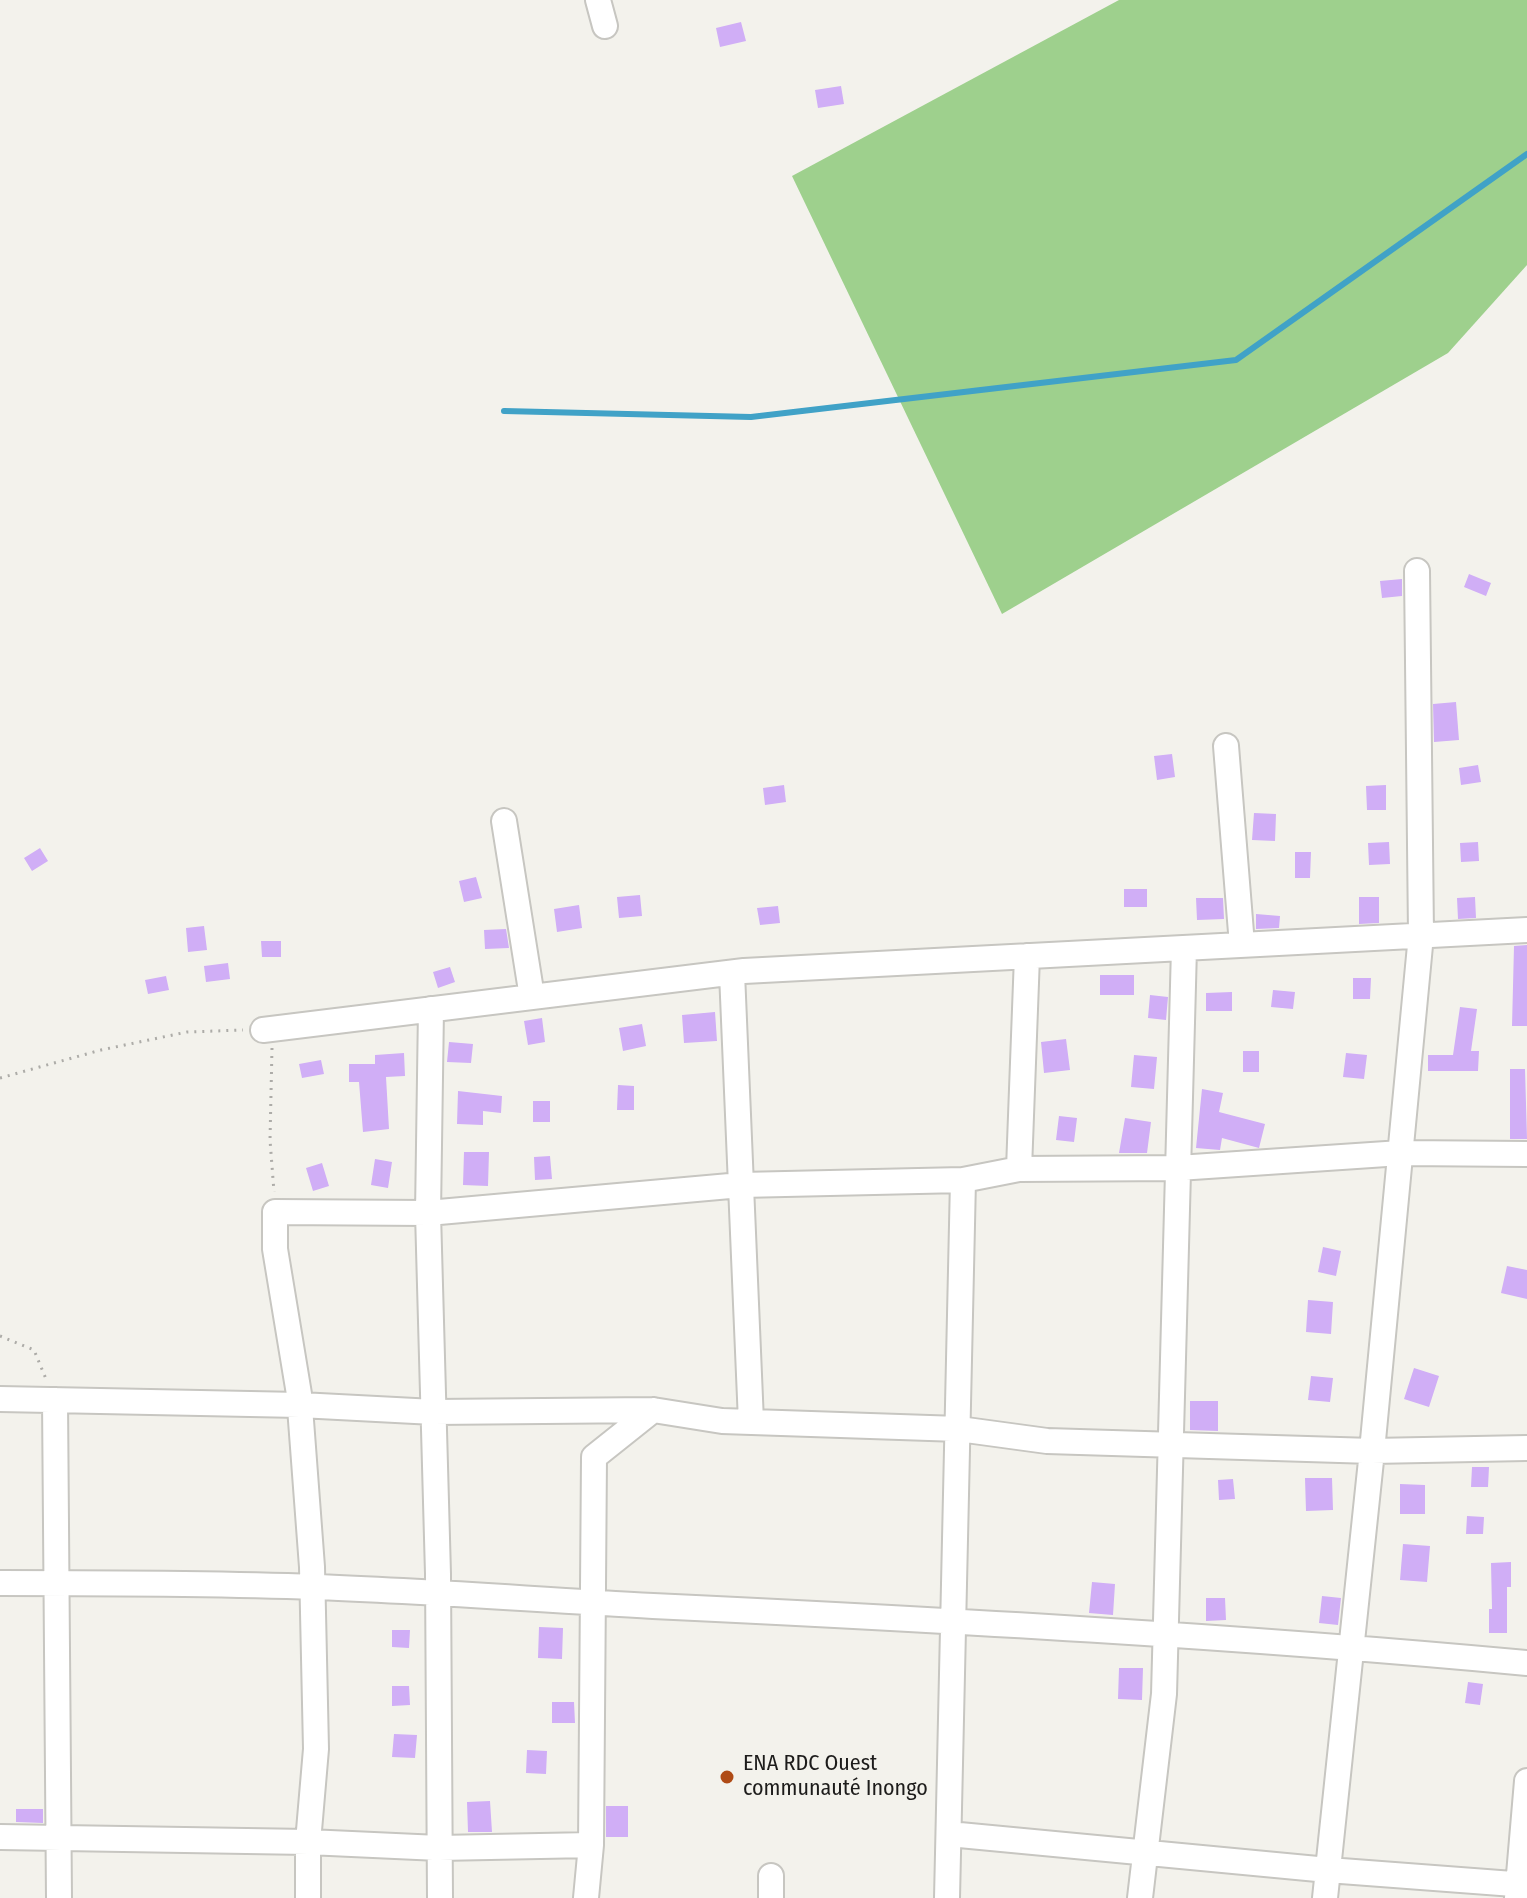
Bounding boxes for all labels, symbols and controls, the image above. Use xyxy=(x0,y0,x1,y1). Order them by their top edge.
place label: ENA RDC Ouest communauté Inongo xyxy=(743,1751,928,1802)
marker: ENA RDC Ouest communauté Inongo xyxy=(718,1768,736,1786)

